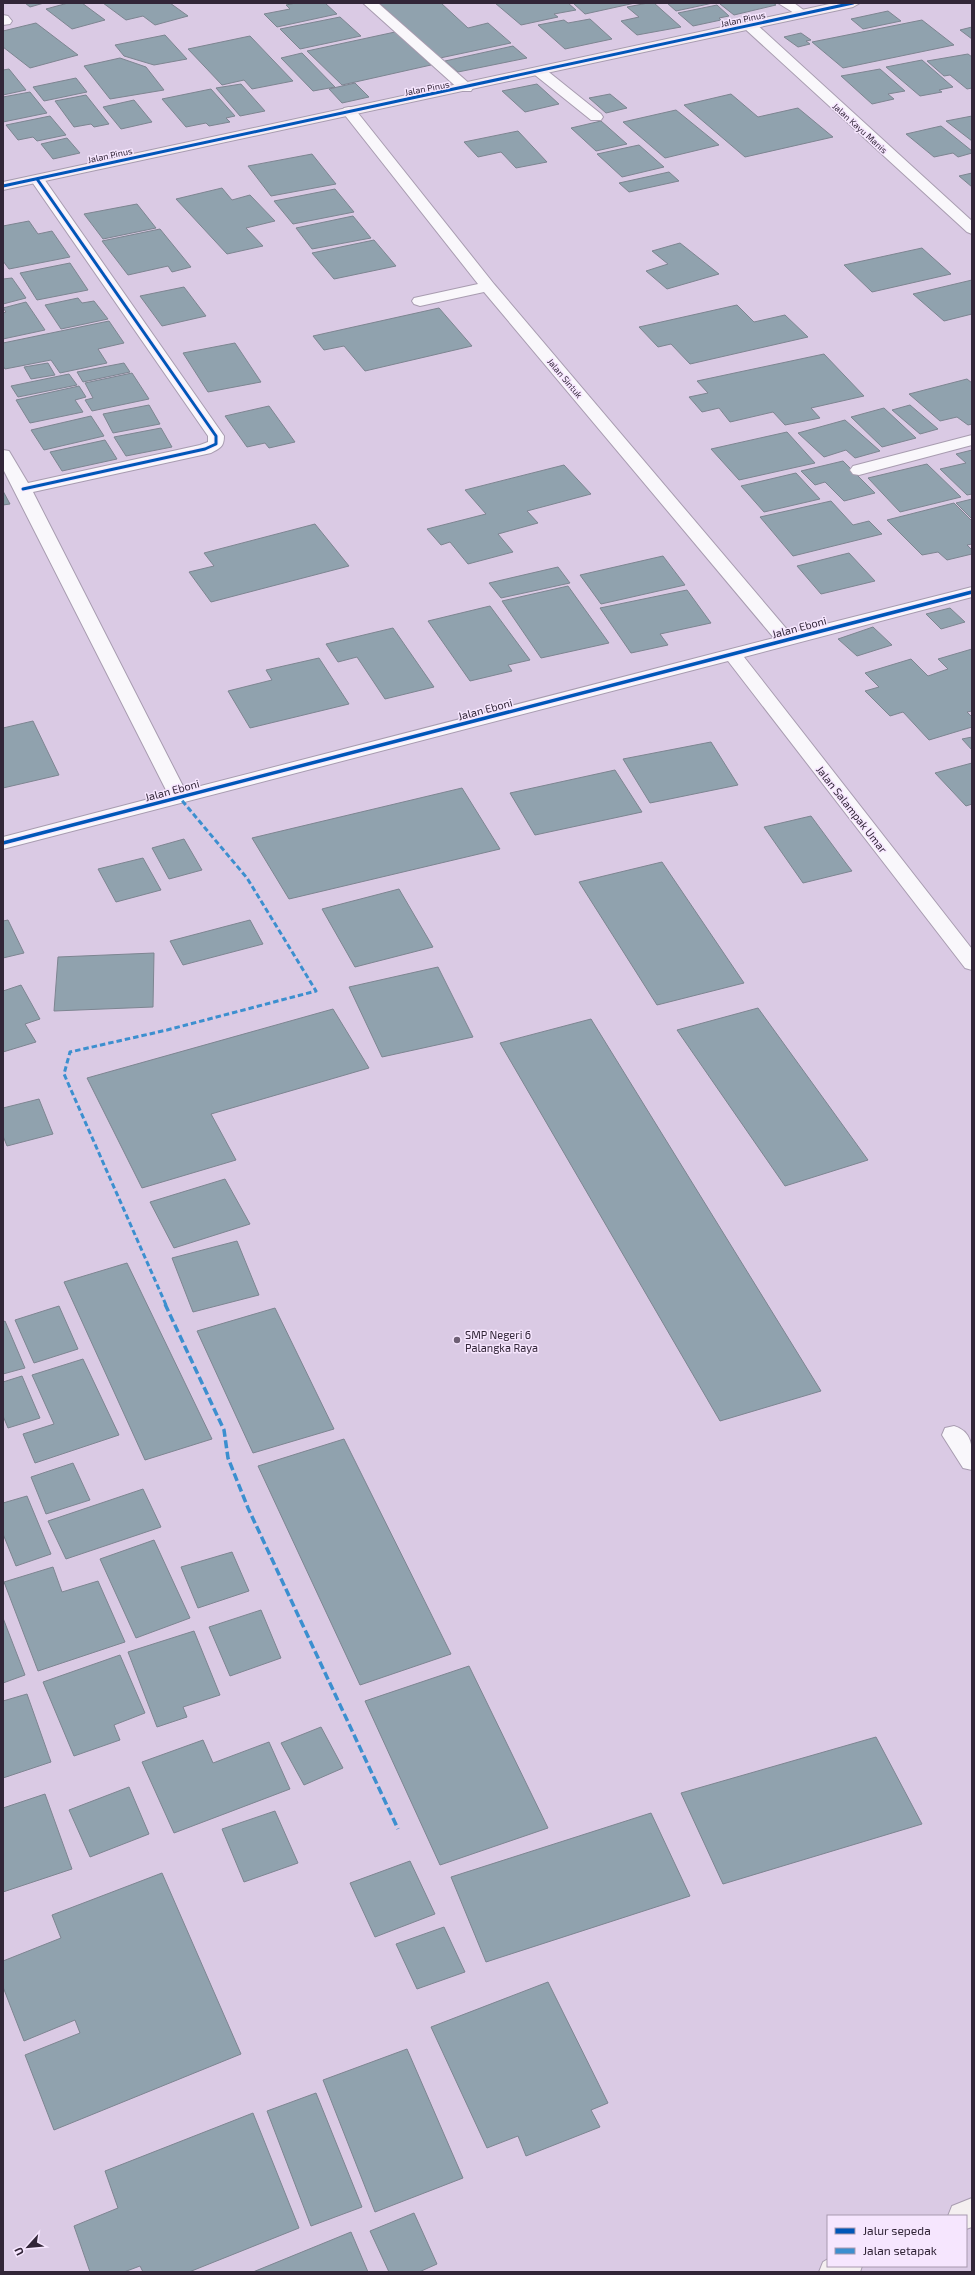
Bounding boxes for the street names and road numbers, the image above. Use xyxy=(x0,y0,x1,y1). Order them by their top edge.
street label: Jalan Pinus xyxy=(720,9,767,29)
street label: Jalan Pinus xyxy=(404,78,451,98)
street label: Jalan Kayu Manis xyxy=(830,101,890,156)
street label: Jalan Pinus xyxy=(87,145,134,165)
street label: Jalan Sintuk xyxy=(545,356,585,400)
street label: Jalan Eboni xyxy=(770,614,828,640)
street label: Jalan Eboni xyxy=(456,696,514,722)
street label: Jalan Salampak Umar xyxy=(814,763,890,856)
street label: Jalan Eboni xyxy=(143,777,201,803)

